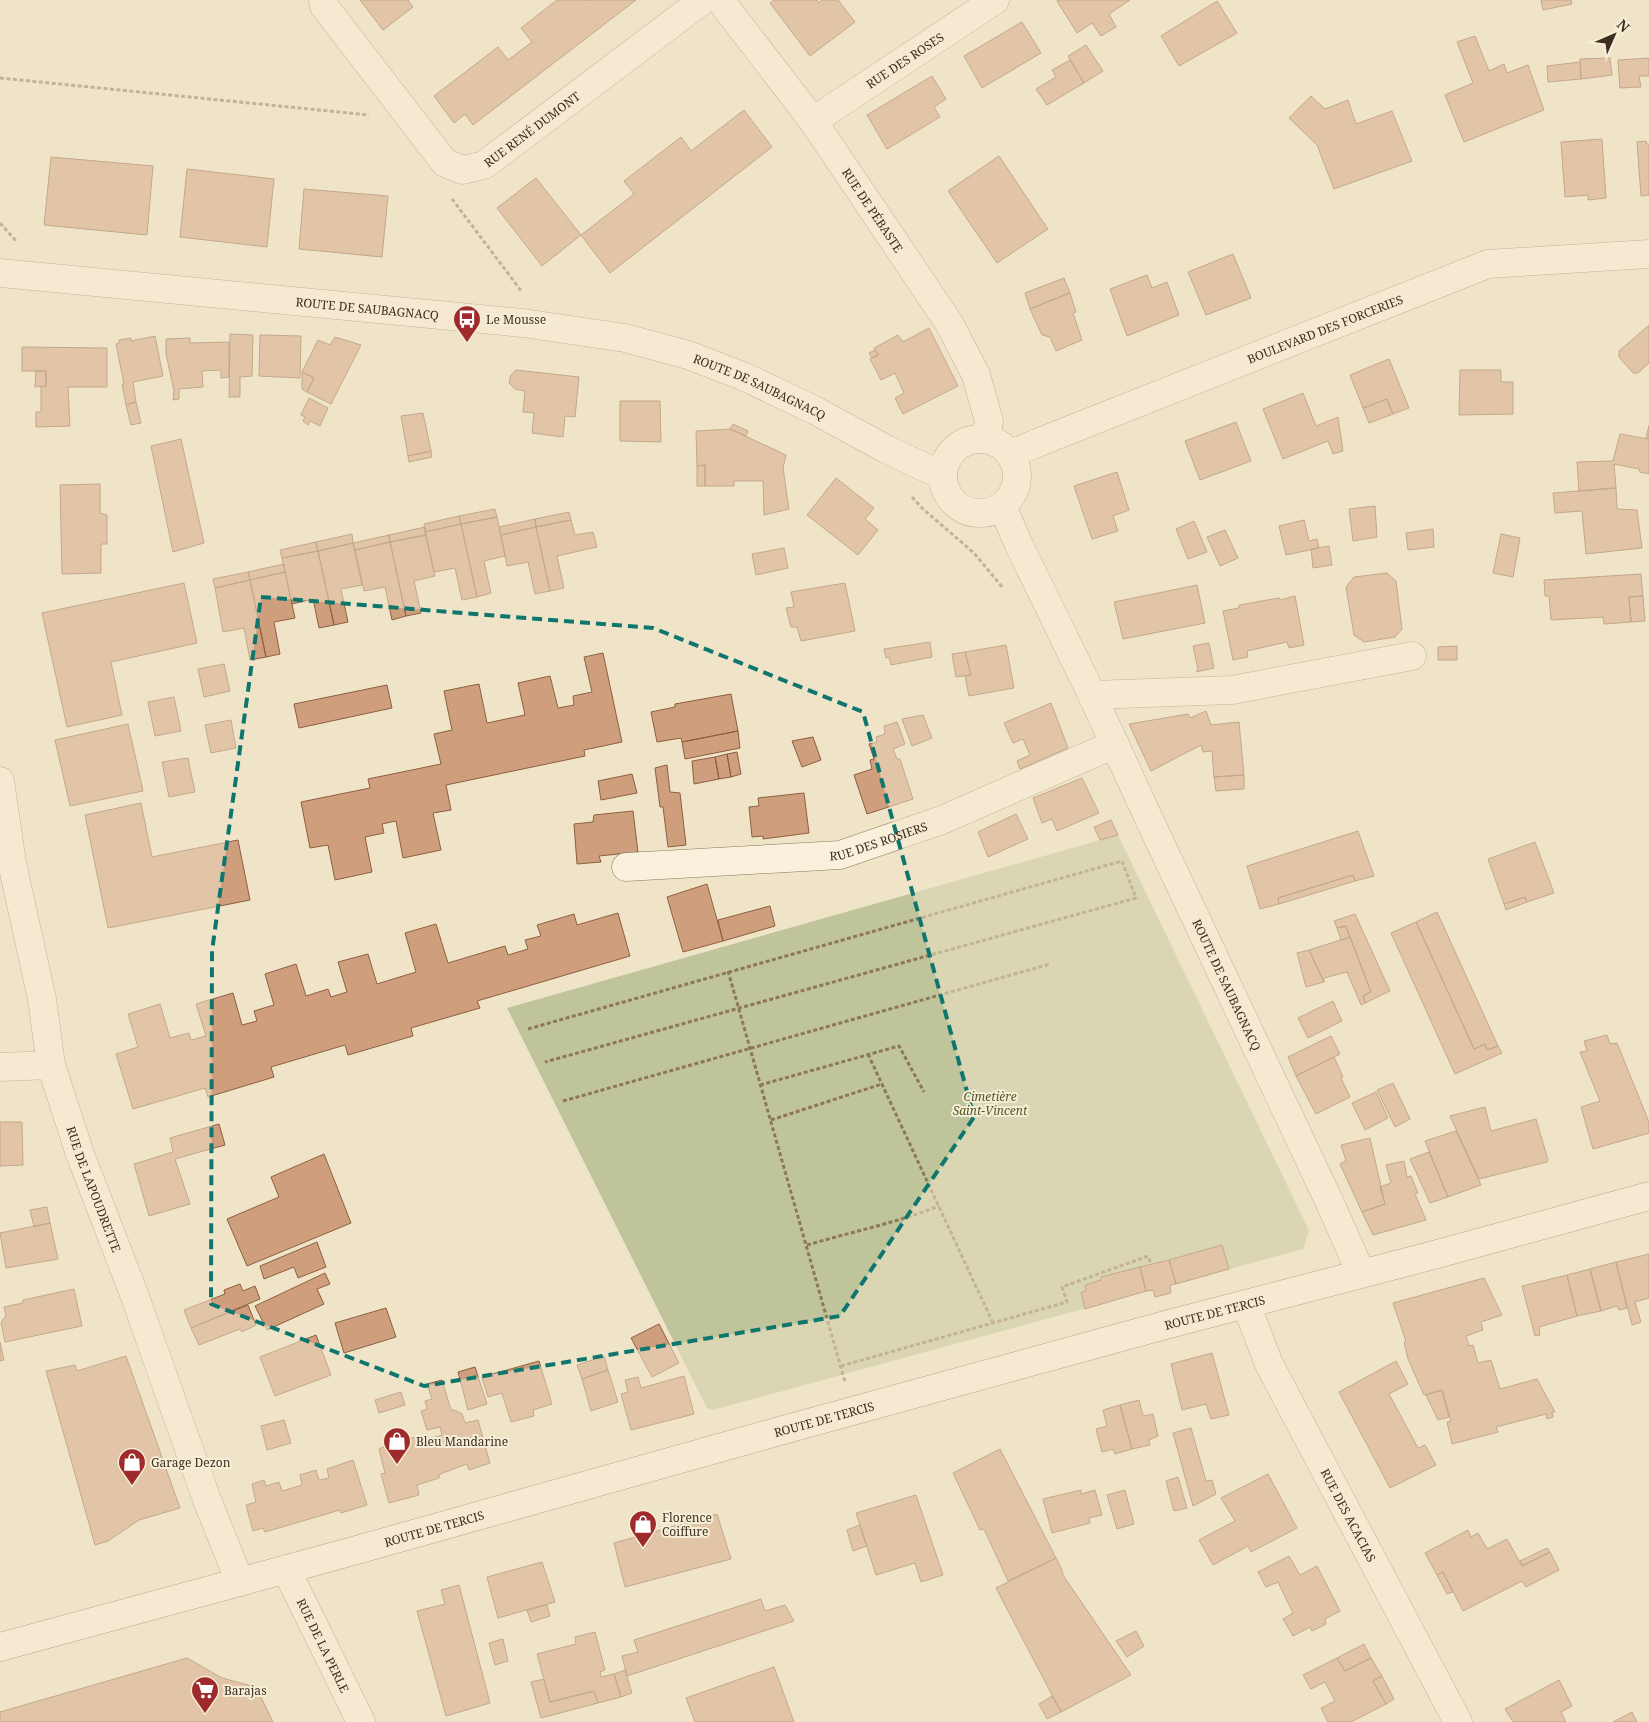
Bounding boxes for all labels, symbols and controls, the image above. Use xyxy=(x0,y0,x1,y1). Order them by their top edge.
north arrow xyxy=(1589,10,1639,60)
text: N xyxy=(1613,15,1634,36)
street label: RUE DES ROSES xyxy=(862,28,947,92)
street label: RUE RENÉ DUMONT xyxy=(480,87,584,171)
street label: RUE DE PÉBASTE xyxy=(838,165,907,256)
street label: BOULEVARD DES FORCERIES xyxy=(1245,290,1405,367)
street label: ROUTE DE SAUBAGNACQ xyxy=(295,293,440,323)
bus stop icon: Le Mousse xyxy=(452,304,482,343)
place label: Le Mousse xyxy=(486,311,546,328)
street label: ROUTE DE SAUBAGNACQ xyxy=(691,349,829,423)
street label: RUE DES ROSIERS xyxy=(829,817,930,864)
street label: ROUTE DE SAUBAGNACQ xyxy=(1189,916,1265,1053)
park label: Cimetière Saint-Vincent xyxy=(953,1088,1028,1119)
street label: RUE DE LAPOUDRETTE xyxy=(63,1124,125,1254)
street label: ROUTE DE TERCIS xyxy=(1162,1291,1267,1333)
street label: ROUTE DE TERCIS xyxy=(772,1397,876,1441)
shop icon: Bleu Mandarine xyxy=(382,1426,412,1465)
place label: Bleu Mandarine xyxy=(416,1433,508,1450)
shop icon: Garage Dezon xyxy=(117,1447,147,1486)
place label: Garage Dezon xyxy=(151,1454,231,1471)
street label: RUE DES ACACIAS xyxy=(1317,1465,1380,1565)
street label: ROUTE DE TERCIS xyxy=(382,1506,486,1550)
shop icon: Florence Coiffure xyxy=(628,1509,658,1548)
place label: Florence Coiffure xyxy=(662,1509,712,1540)
street label: RUE DE LA PERLE xyxy=(293,1595,354,1695)
supermarket icon: Barajas xyxy=(190,1675,220,1714)
place label: Barajas xyxy=(224,1682,267,1699)

